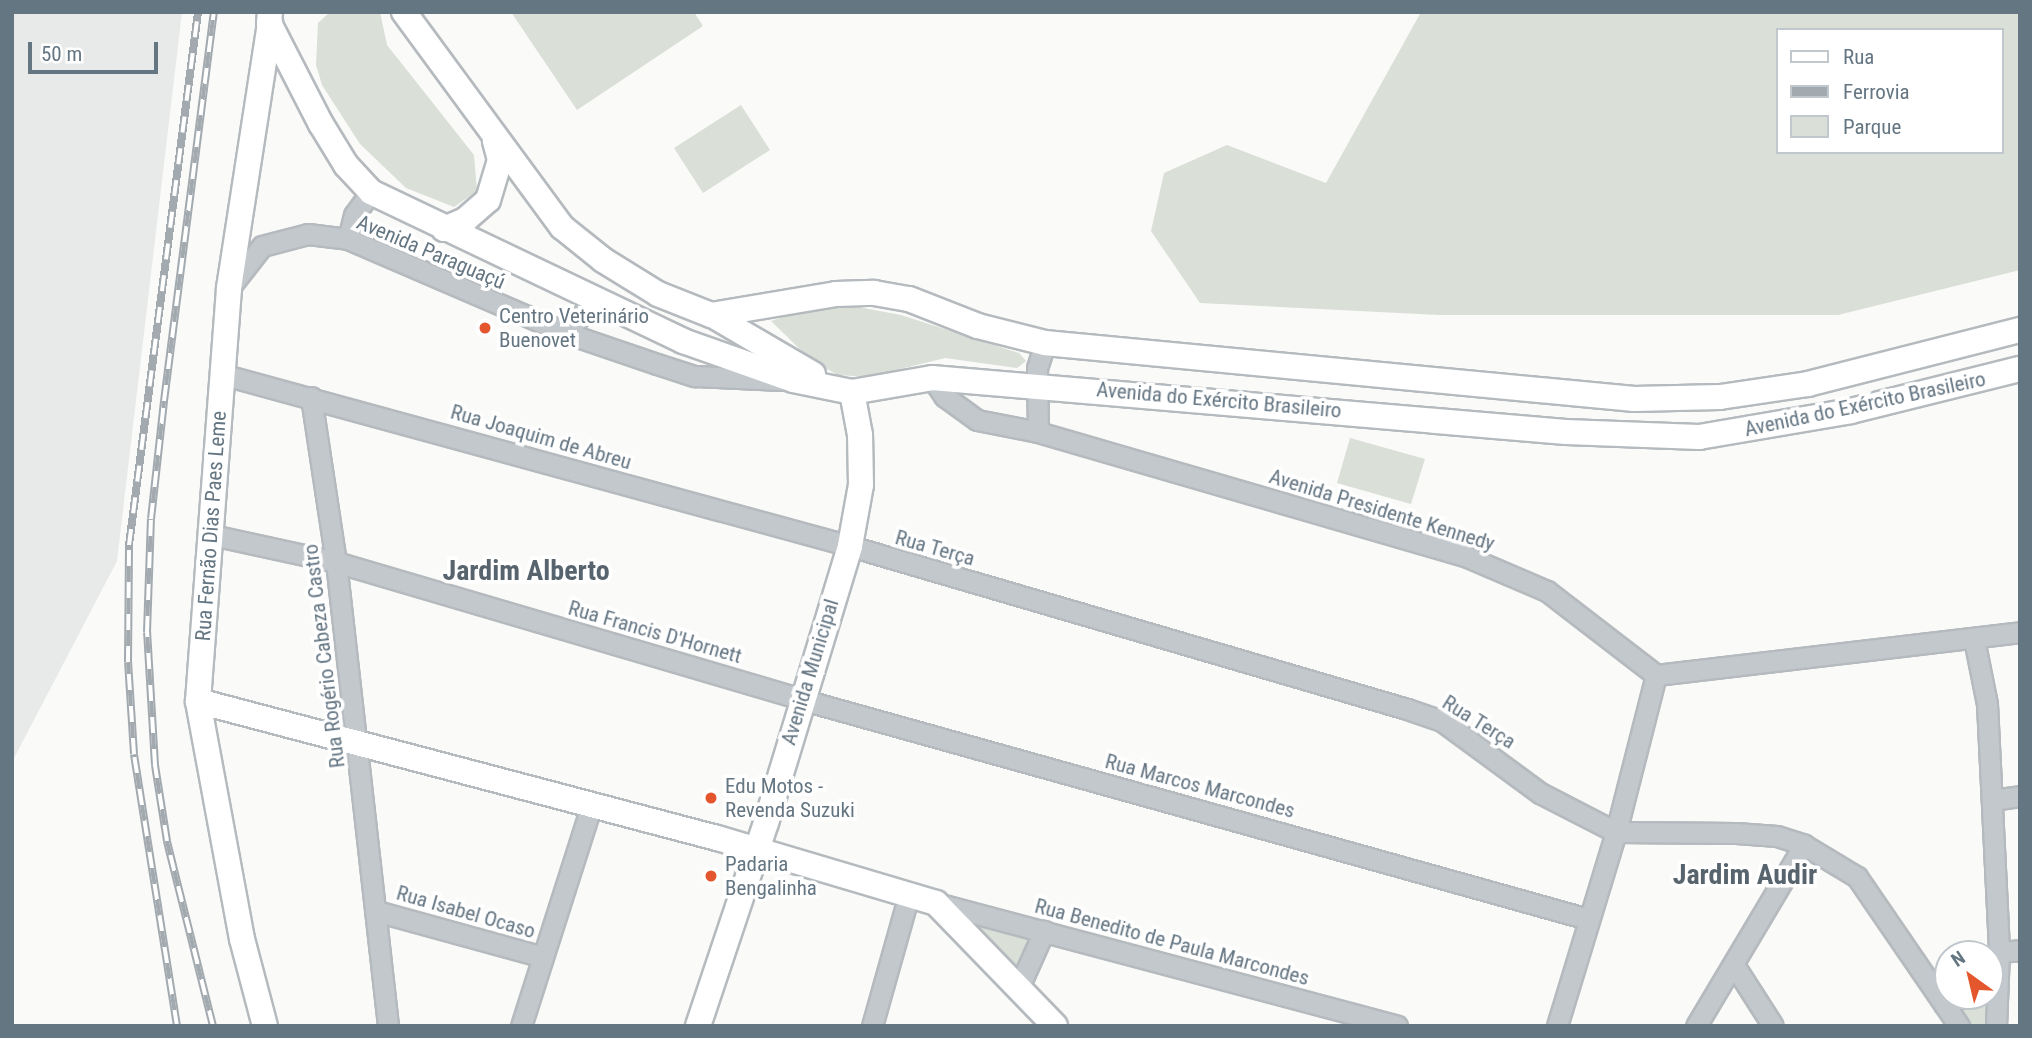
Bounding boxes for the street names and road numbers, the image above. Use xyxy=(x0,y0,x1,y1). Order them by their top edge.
street label: Avenida Paraguaçú xyxy=(353,209,509,295)
street label: Avenida do Exército Brasileiro xyxy=(1742,366,1988,442)
street label: Avenida do Exército Brasileiro xyxy=(1095,377,1343,423)
street label: Rua Joaquim de Abreu xyxy=(448,399,634,475)
street label: Rua Fernão Dias Paes Leme xyxy=(190,410,232,642)
street label: Avenida Presidente Kennedy xyxy=(1266,464,1498,556)
street label: Rua Terça xyxy=(892,525,978,571)
street label: Rua Rogério Cabeza Castro xyxy=(298,543,350,769)
street label: Rua Francis D'Hornett xyxy=(565,595,745,669)
street label: Avenida Municipal xyxy=(776,596,844,748)
street label: Rua Terça xyxy=(1438,690,1520,754)
street label: Rua Marcos Marcondes xyxy=(1102,749,1298,823)
street label: Rua Isabel Ocaso xyxy=(394,880,538,944)
street label: Rua Benedito de Paula Marcondes xyxy=(1032,893,1312,991)

